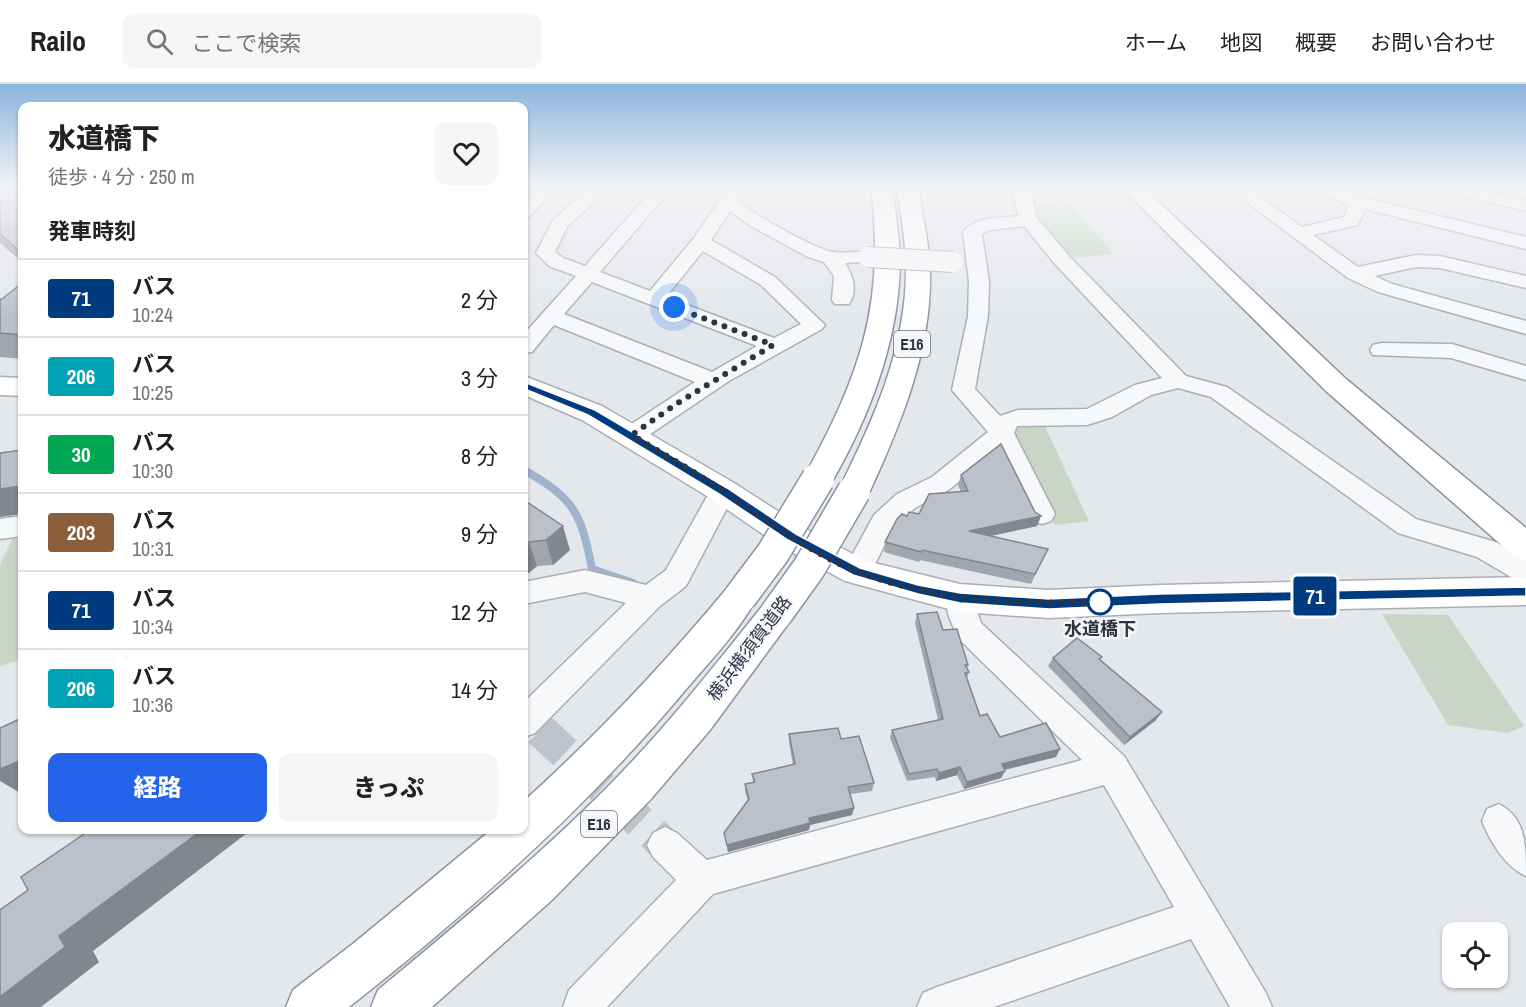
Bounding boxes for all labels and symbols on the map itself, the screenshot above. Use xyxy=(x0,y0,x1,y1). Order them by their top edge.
your location xyxy=(659,292,689,322)
road number: E16 xyxy=(894,331,930,357)
line badge: 71 xyxy=(1288,576,1342,616)
marker: 水道橋下 xyxy=(1087,589,1113,615)
street label: 横浜横須賀道路 xyxy=(701,590,797,706)
place label: 水道橋下 xyxy=(1064,616,1136,641)
road number: E16 xyxy=(581,811,617,837)

